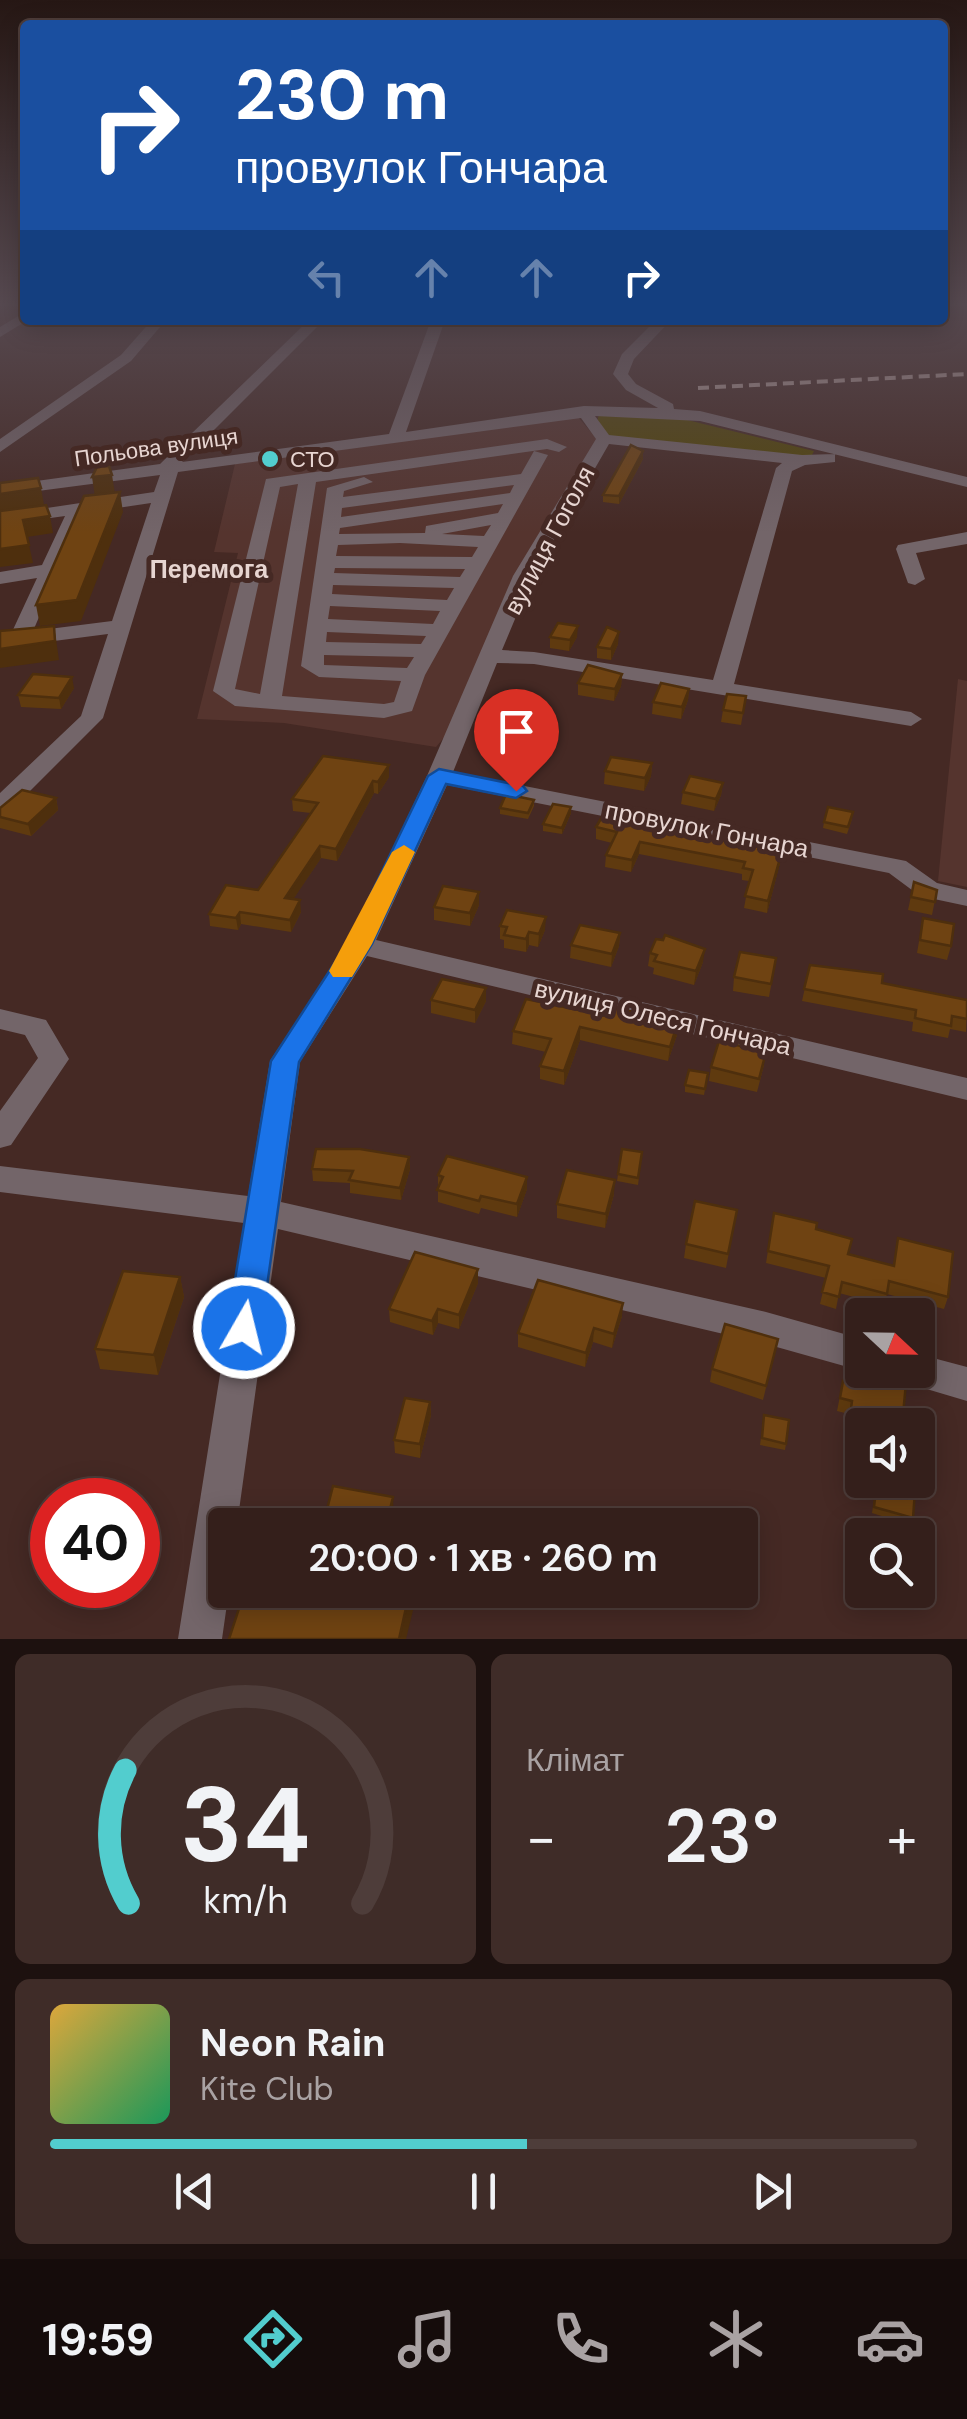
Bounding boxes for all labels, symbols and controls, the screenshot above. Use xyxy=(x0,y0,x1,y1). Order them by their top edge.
text: 230 m xyxy=(235,50,449,141)
icon: right xyxy=(70,60,200,190)
text: провулок Гончара xyxy=(235,138,607,197)
icon: left xyxy=(299,250,354,305)
icon: ahead xyxy=(404,250,459,305)
icon: ahead xyxy=(509,250,564,305)
icon: right xyxy=(614,250,669,305)
street label: Польова вулиця xyxy=(72,422,240,473)
place label: СТО xyxy=(290,445,335,474)
marker: СТО xyxy=(259,448,281,470)
street label: вулиця Гоголя xyxy=(496,460,602,620)
district label: Перемога xyxy=(150,553,269,586)
pin xyxy=(474,689,559,792)
icon: arrive xyxy=(489,704,544,759)
street label: провулок Гончара xyxy=(602,794,812,865)
street label: вулиця Олеся Гончара xyxy=(531,972,795,1063)
position arrow xyxy=(192,1276,296,1380)
north arrow xyxy=(845,1298,935,1388)
map controls xyxy=(845,1298,935,1608)
button: sound xyxy=(845,1408,935,1498)
speed limit sign: 40 xyxy=(30,1478,160,1608)
button: search xyxy=(845,1518,935,1608)
text: 20:00 · 1 хв · 260 m xyxy=(308,1533,658,1583)
text: Клімат xyxy=(526,1739,624,1781)
text: 34 xyxy=(180,1758,311,1893)
text: 23° xyxy=(664,1788,779,1885)
text: − xyxy=(526,1802,556,1874)
text: + xyxy=(887,1802,917,1874)
text: km/h xyxy=(203,1878,288,1924)
text: Neon Rain xyxy=(200,2018,385,2068)
text: Kite Club xyxy=(200,2068,334,2110)
icon: previous xyxy=(167,2164,222,2219)
icon: pause xyxy=(456,2164,511,2219)
icon: next xyxy=(745,2164,800,2219)
icon: directions xyxy=(238,2304,308,2374)
icon: music xyxy=(392,2304,462,2374)
icon: phone xyxy=(546,2304,616,2374)
icon: climate xyxy=(701,2304,771,2374)
icon: car xyxy=(855,2304,925,2374)
text: 19:59 xyxy=(42,2310,154,2369)

